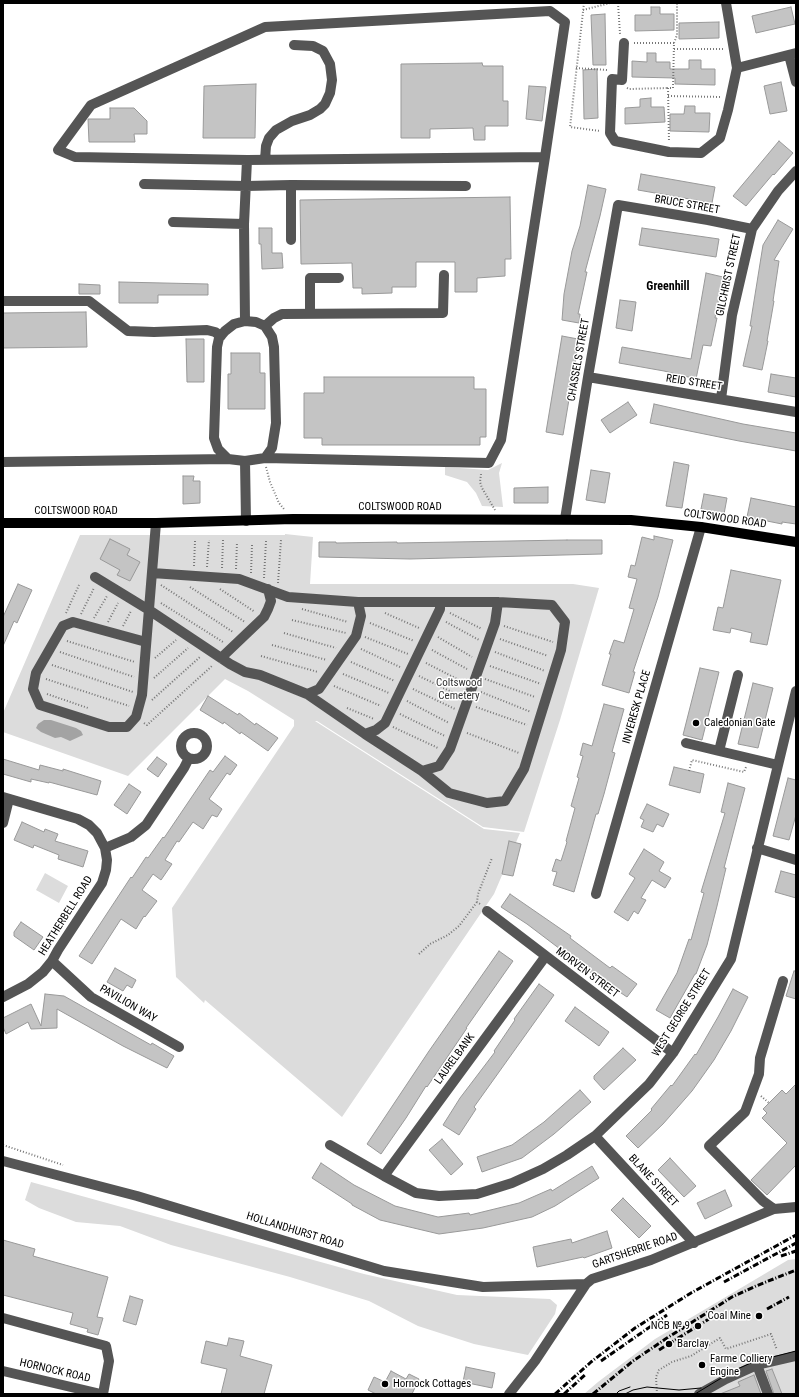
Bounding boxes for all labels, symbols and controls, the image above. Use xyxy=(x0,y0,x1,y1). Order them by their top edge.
street label: BRUCE STREET xyxy=(653,193,721,217)
street label: GILCHRIST STREET xyxy=(714,233,744,317)
district label: Greenhill xyxy=(646,280,690,294)
street label: CHASSELS STREET xyxy=(565,318,593,402)
street label: REID STREET xyxy=(665,372,723,394)
street label: COLTSWOOD ROAD xyxy=(358,500,442,514)
street label: COLTSWOOD ROAD xyxy=(34,504,118,518)
street label: COLTSWOOD ROAD xyxy=(683,507,767,531)
street label: INVERESK PLACE xyxy=(620,669,654,745)
park label: Coltswood Cemetery xyxy=(436,676,482,702)
place label: Caledonian Gate xyxy=(704,716,775,730)
marker: Caledonian Gate xyxy=(691,718,701,728)
street label: HEATHERBELL ROAD xyxy=(36,874,96,958)
street label: MORVEN STREET xyxy=(553,945,621,1001)
street label: WEST GEORGE STREET xyxy=(650,967,714,1059)
street label: PAVILION WAY xyxy=(97,982,159,1026)
street label: LAURELBANK xyxy=(432,1031,478,1087)
street label: BLANE STREET xyxy=(625,1152,681,1210)
street label: HOLLANDHURST ROAD xyxy=(245,1210,345,1252)
street label: GARTSHERRIE ROAD xyxy=(591,1230,679,1272)
place label: Coal Mine xyxy=(708,1309,751,1323)
marker: Coal Mine xyxy=(754,1311,764,1321)
place label: NCB № 9 xyxy=(651,1319,690,1333)
marker: NCB № 9 xyxy=(693,1321,703,1331)
place label: Barclay xyxy=(677,1337,709,1351)
marker: Barclay xyxy=(664,1339,674,1349)
place label: Farme Colliery Engine xyxy=(710,1352,772,1378)
street label: HORNOCK ROAD xyxy=(18,1356,92,1386)
marker: Farme Colliery Engine xyxy=(697,1360,707,1370)
place label: Hornock Cottages xyxy=(393,1377,471,1391)
marker: Hornock Cottages xyxy=(380,1379,390,1389)

